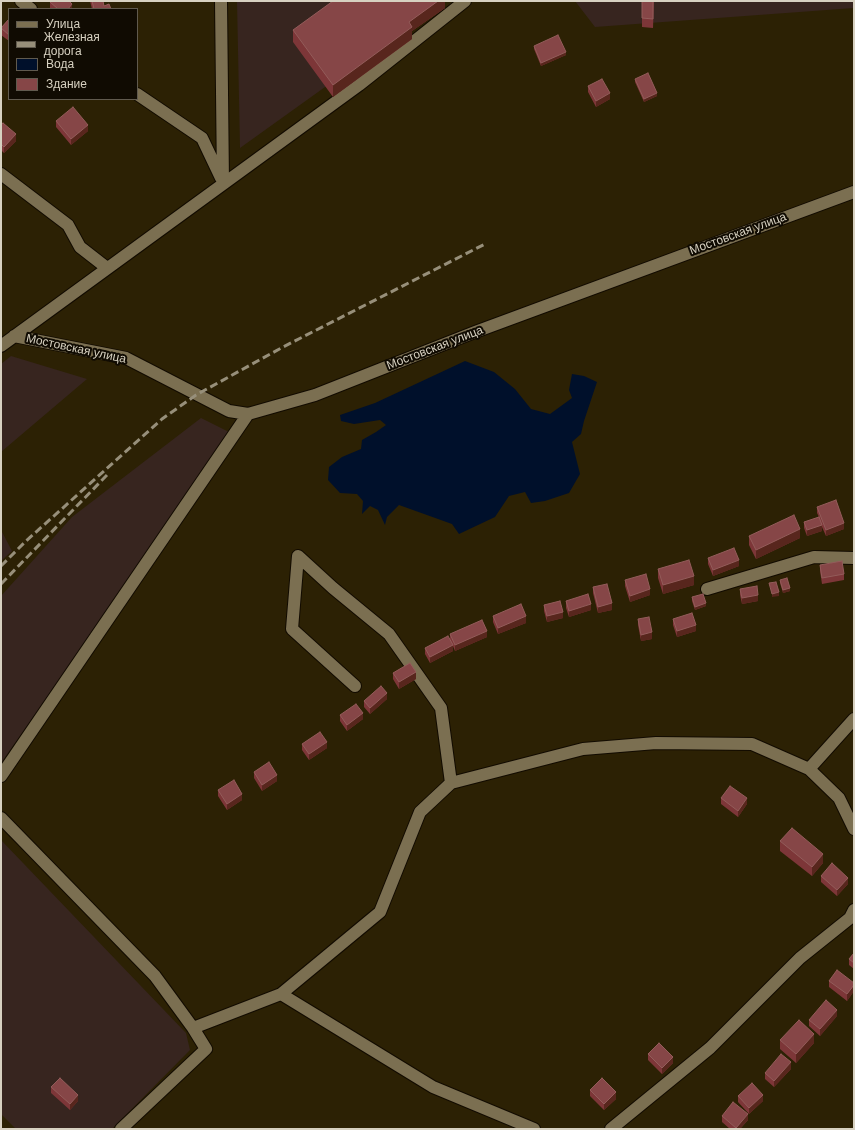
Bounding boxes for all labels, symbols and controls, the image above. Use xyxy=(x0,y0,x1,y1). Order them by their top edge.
legend xyxy=(8,8,138,100)
text: Улица xyxy=(46,17,80,31)
text: Железная дорога xyxy=(44,30,100,58)
text: Вода xyxy=(46,57,74,71)
text: Здание xyxy=(46,77,87,91)
street label: Мостовская улица xyxy=(688,210,788,258)
street label: Мостовская улица xyxy=(385,323,485,373)
street label: Мостовская улица xyxy=(25,331,127,367)

